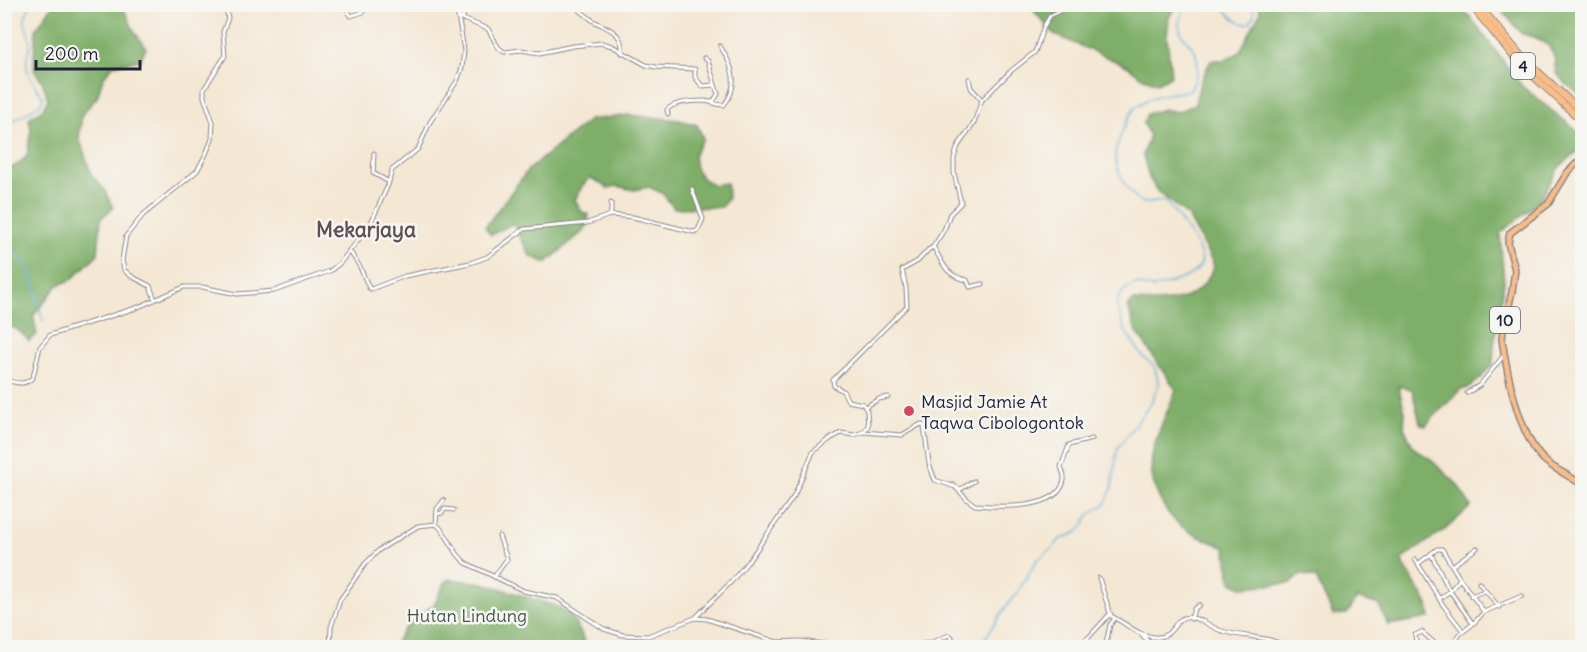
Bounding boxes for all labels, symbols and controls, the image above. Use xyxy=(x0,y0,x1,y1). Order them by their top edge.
scale bar xyxy=(36,33,140,71)
text: 200 m xyxy=(45,42,99,65)
road number: 4 xyxy=(1511,53,1535,79)
district label: Mekarjaya xyxy=(316,216,416,243)
road number: 10 xyxy=(1490,307,1520,333)
place label: Masjid Jamie At Taqwa Cibologontok xyxy=(921,390,1084,434)
marker: Masjid Jamie At Taqwa Cibologontok xyxy=(902,404,916,418)
park label: Hutan Lindung xyxy=(407,604,527,627)

